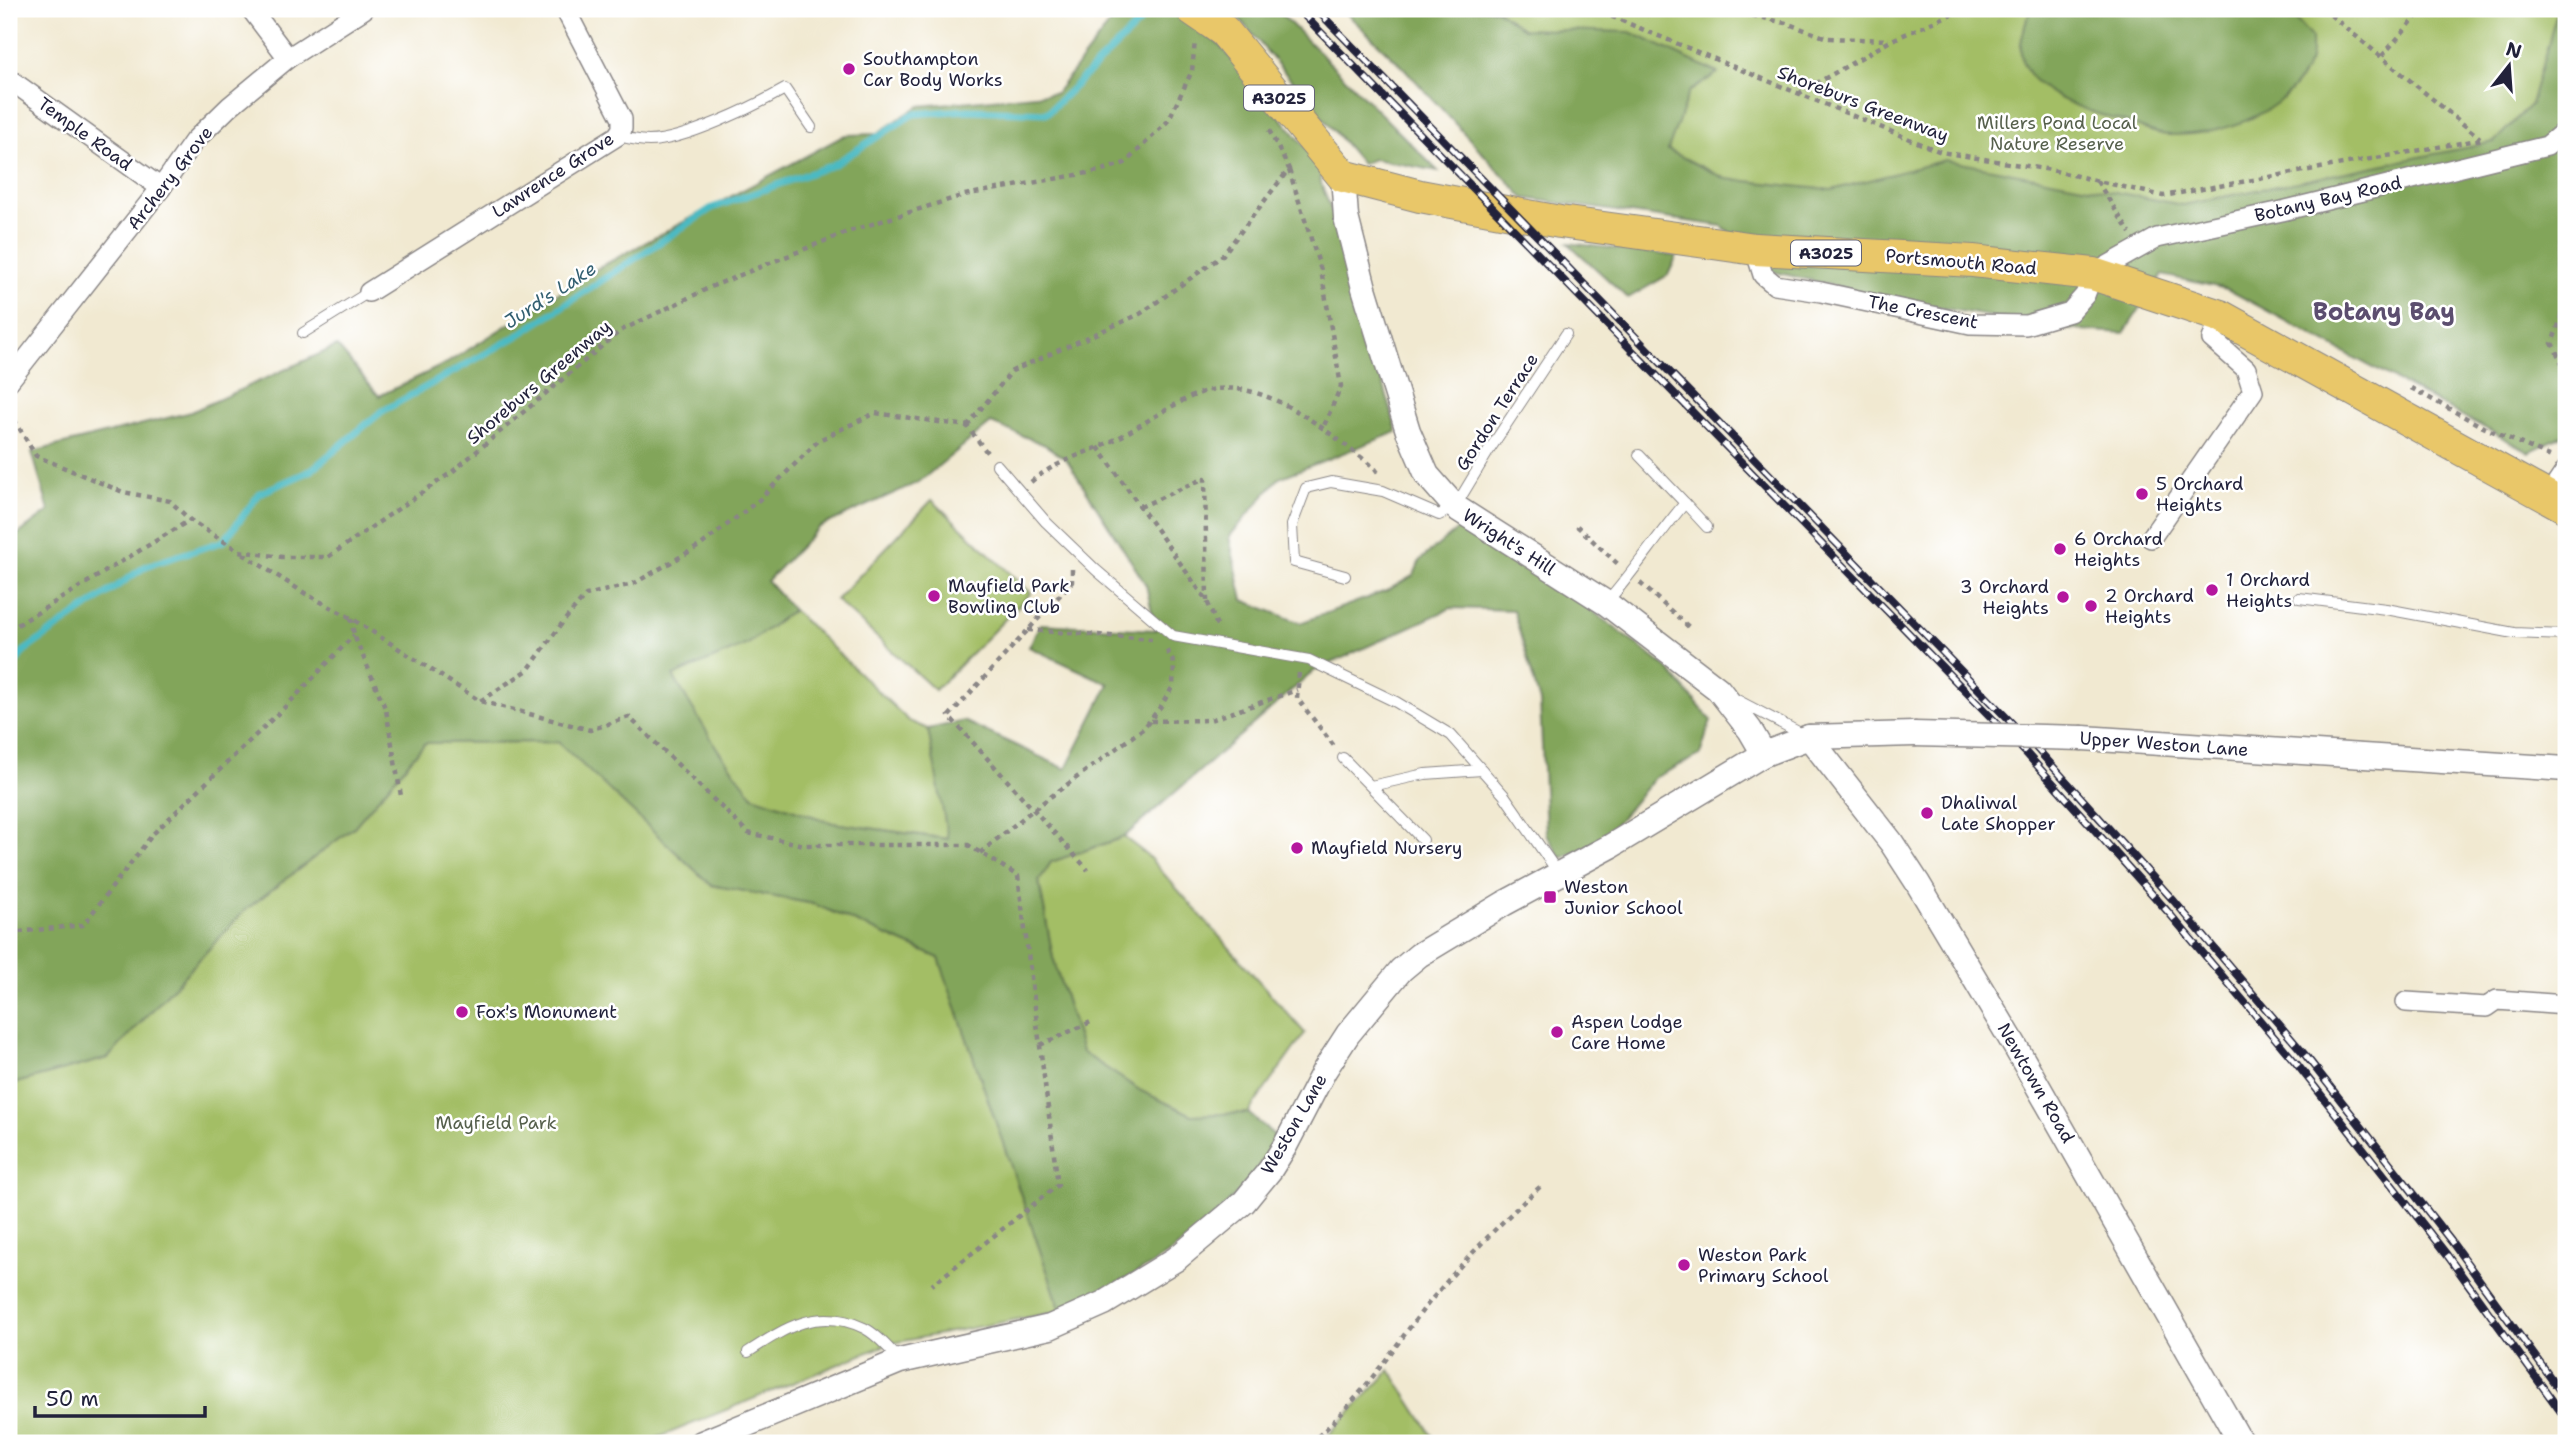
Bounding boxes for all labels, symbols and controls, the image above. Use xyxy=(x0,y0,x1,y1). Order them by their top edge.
north arrow xyxy=(2474,32,2544,102)
text: N xyxy=(2503,36,2525,64)
place label: Southampton Car Body Works xyxy=(863,47,1003,92)
street label: Shoreburs Greenway xyxy=(1774,60,1952,148)
marker: Southampton Car Body Works xyxy=(841,61,857,77)
road number: A3025 xyxy=(1244,86,1314,110)
street label: Temple Road xyxy=(33,92,137,176)
park label: Millers Pond Local Nature Reserve xyxy=(1977,111,2138,156)
street label: Archery Grove xyxy=(122,121,218,235)
street label: Lawrence Grove xyxy=(487,127,619,223)
street label: Botany Bay Road xyxy=(2252,170,2404,228)
road number: A3025 xyxy=(1791,241,1861,266)
street label: Portsmouth Road xyxy=(1884,243,2038,281)
water label: Jurd's Lake xyxy=(499,256,601,334)
street label: The Crescent xyxy=(1866,290,1980,334)
district label: Botany Bay xyxy=(2313,296,2455,328)
street label: Shoreburs Greenway xyxy=(462,314,616,450)
street label: Gordon Terrace xyxy=(1450,349,1544,475)
place label: 5 Orchard Heights xyxy=(2156,472,2243,517)
marker: 5 Orchard Heights xyxy=(2134,486,2150,502)
street label: Wright's Hill xyxy=(1458,503,1561,581)
place label: 6 Orchard Heights xyxy=(2074,527,2163,572)
marker: 6 Orchard Heights xyxy=(2052,541,2068,557)
place label: 1 Orchard Heights xyxy=(2226,568,2310,613)
place label: Mayfield Park Bowling Club xyxy=(948,574,1070,619)
place label: 3 Orchard Heights xyxy=(1960,575,2049,620)
marker: 1 Orchard Heights xyxy=(2204,582,2220,598)
place label: 2 Orchard Heights xyxy=(2105,584,2194,629)
marker: Mayfield Park Bowling Club xyxy=(926,588,942,604)
marker: 3 Orchard Heights xyxy=(2055,589,2071,605)
marker: 2 Orchard Heights xyxy=(2083,598,2099,614)
street label: Upper Weston Lane xyxy=(2079,726,2249,762)
place label: Dhaliwal Late Shopper xyxy=(1941,791,2056,836)
marker: Dhaliwal Late Shopper xyxy=(1919,805,1935,821)
place label: Mayfield Nursery xyxy=(1311,836,1462,860)
marker: Mayfield Nursery xyxy=(1289,840,1305,856)
place label: Weston Junior School xyxy=(1564,875,1683,920)
marker: Weston Junior School xyxy=(1542,889,1558,905)
place label: Fox's Monument xyxy=(476,1000,617,1024)
marker: Fox's Monument xyxy=(454,1004,470,1020)
place label: Aspen Lodge Care Home xyxy=(1571,1010,1683,1055)
street label: Newtown Road xyxy=(1992,1019,2080,1147)
marker: Aspen Lodge Care Home xyxy=(1549,1024,1565,1040)
street label: Weston Lane xyxy=(1256,1069,1332,1179)
park label: Mayfield Park xyxy=(435,1111,557,1135)
place label: Weston Park Primary School xyxy=(1698,1243,1829,1288)
marker: Weston Park Primary School xyxy=(1676,1257,1692,1273)
scale bar xyxy=(35,1375,205,1419)
text: 50 m xyxy=(46,1385,99,1413)

